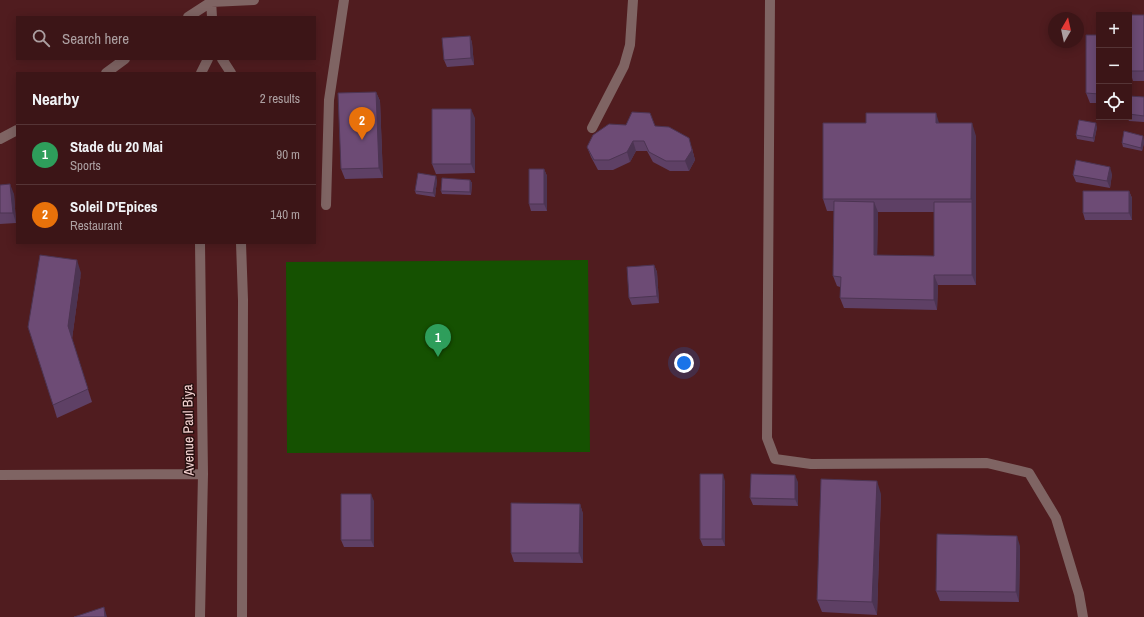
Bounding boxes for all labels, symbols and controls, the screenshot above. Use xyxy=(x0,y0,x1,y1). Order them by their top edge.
north arrow xyxy=(1048,12,1084,48)
map controls xyxy=(1096,12,1132,120)
button: + xyxy=(1096,12,1132,48)
search box xyxy=(16,16,316,60)
icon: search xyxy=(30,27,52,49)
text: Search here xyxy=(62,28,129,49)
button: − xyxy=(1096,48,1132,84)
button: locate xyxy=(1096,84,1132,120)
text: Nearby xyxy=(32,87,79,110)
text: 2 results xyxy=(260,90,300,107)
pin: 2 xyxy=(349,107,375,140)
text: Stade du 20 Mai xyxy=(70,136,163,157)
text: 1 xyxy=(42,146,48,163)
text: 90 m xyxy=(276,146,300,163)
text: Sports xyxy=(70,157,101,174)
text: Soleil D'Epices xyxy=(70,196,158,217)
text: 2 xyxy=(42,206,48,223)
text: 140 m xyxy=(270,206,300,223)
text: Restaurant xyxy=(70,217,122,234)
pin: 1 xyxy=(425,324,451,357)
your location xyxy=(674,353,694,373)
street label: Avenue Paul Biya xyxy=(178,384,198,477)

